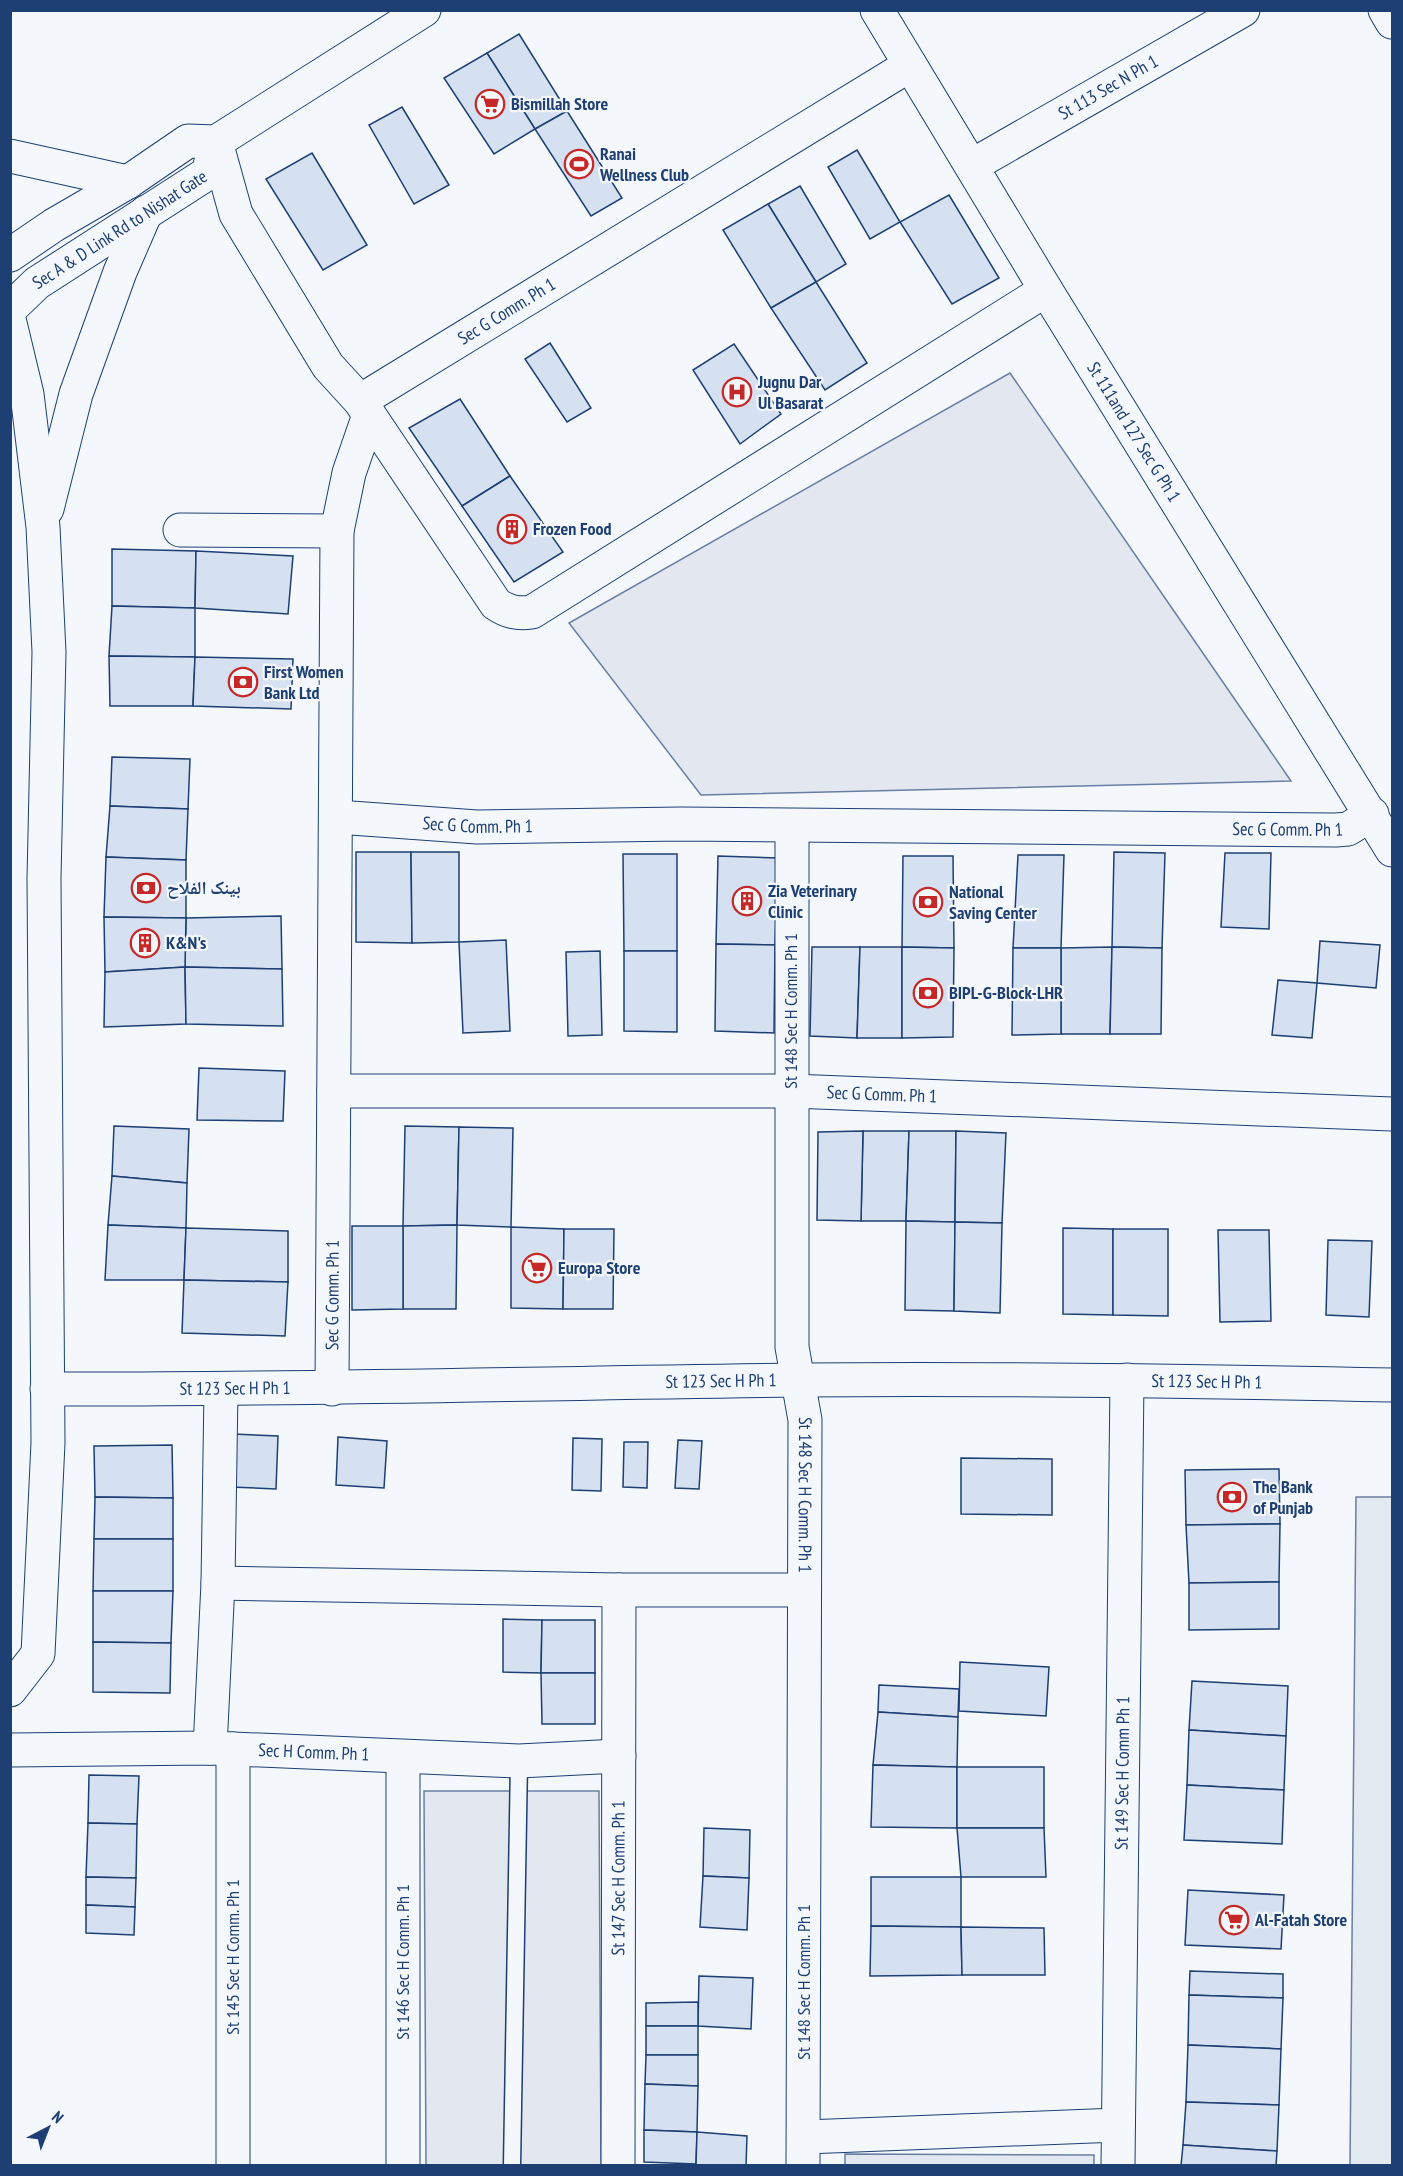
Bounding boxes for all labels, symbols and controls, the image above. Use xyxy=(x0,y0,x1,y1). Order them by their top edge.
street label: St 113 Sec N Ph 1 xyxy=(1054,49,1162,125)
supermarket icon: Bismillah Store xyxy=(474,88,506,120)
place label: Bismillah Store xyxy=(511,92,609,115)
place label: Ranai Wellness Club xyxy=(599,142,689,186)
sports icon: Ranai Wellness Club xyxy=(563,148,595,180)
street label: Sec A & D Link Rd to Nishat Gate xyxy=(28,165,211,294)
street label: Sec G Comm. Ph 1 xyxy=(453,272,560,350)
street label: St 111and 127 Sec G Ph 1 xyxy=(1082,357,1186,506)
place label: Jugnu Dar Ul Basarat xyxy=(757,370,824,414)
hospital icon: Jugnu Dar Ul Basarat xyxy=(721,376,753,408)
building icon: Frozen Food xyxy=(496,513,528,545)
place label: Frozen Food xyxy=(533,517,612,540)
place label: First Women Bank Ltd xyxy=(264,660,344,704)
bank icon: First Women Bank Ltd xyxy=(227,666,259,698)
street label: Sec G Comm. Ph 1 xyxy=(422,811,533,838)
street label: Sec G Comm. Ph 1 xyxy=(1232,817,1344,841)
bank icon: بینک الفلاح xyxy=(130,872,162,904)
place label: بینک الفلاح xyxy=(167,876,241,899)
place label: Zia Veterinary Clinic xyxy=(768,879,857,923)
place label: National Saving Center xyxy=(949,880,1038,924)
building icon: Zia Veterinary Clinic xyxy=(731,885,763,917)
bank icon: National Saving Center xyxy=(912,886,944,918)
building icon: K&N's xyxy=(129,927,161,959)
place label: K&N's xyxy=(166,931,206,954)
street label: St 148 Sec H Comm. Ph 1 xyxy=(779,933,802,1089)
bank icon: BIPL-G-Block-LHR xyxy=(912,977,944,1009)
place label: BIPL-G-Block-LHR xyxy=(949,981,1063,1004)
street label: Sec G Comm. Ph 1 xyxy=(826,1080,938,1108)
street label: Sec G Comm. Ph 1 xyxy=(320,1240,344,1350)
supermarket icon: Europa Store xyxy=(521,1252,553,1284)
place label: Europa Store xyxy=(558,1256,641,1279)
street label: St 123 Sec H Ph 1 xyxy=(665,1368,777,1393)
street label: St 123 Sec H Ph 1 xyxy=(1151,1369,1263,1394)
street label: St 123 Sec H Ph 1 xyxy=(179,1376,291,1400)
street label: St 148 Sec H Comm. Ph 1 xyxy=(794,1417,817,1573)
place label: The Bank of Punjab xyxy=(1253,1475,1313,1519)
bank icon: The Bank of Punjab xyxy=(1216,1481,1248,1513)
street label: St 149 Sec H Comm Ph 1 xyxy=(1110,1696,1134,1850)
street label: Sec H Comm. Ph 1 xyxy=(258,1738,370,1766)
street label: St 147 Sec H Comm. Ph 1 xyxy=(606,1800,630,1956)
street label: St 145 Sec H Comm. Ph 1 xyxy=(221,1879,244,2035)
street label: St 146 Sec H Comm. Ph 1 xyxy=(391,1884,414,2040)
street label: St 148 Sec H Comm. Ph 1 xyxy=(792,1904,815,2060)
supermarket icon: Al-Fatah Store xyxy=(1218,1904,1250,1936)
place label: Al-Fatah Store xyxy=(1254,1908,1348,1931)
north arrow xyxy=(18,2098,78,2158)
text: N xyxy=(48,2107,68,2127)

